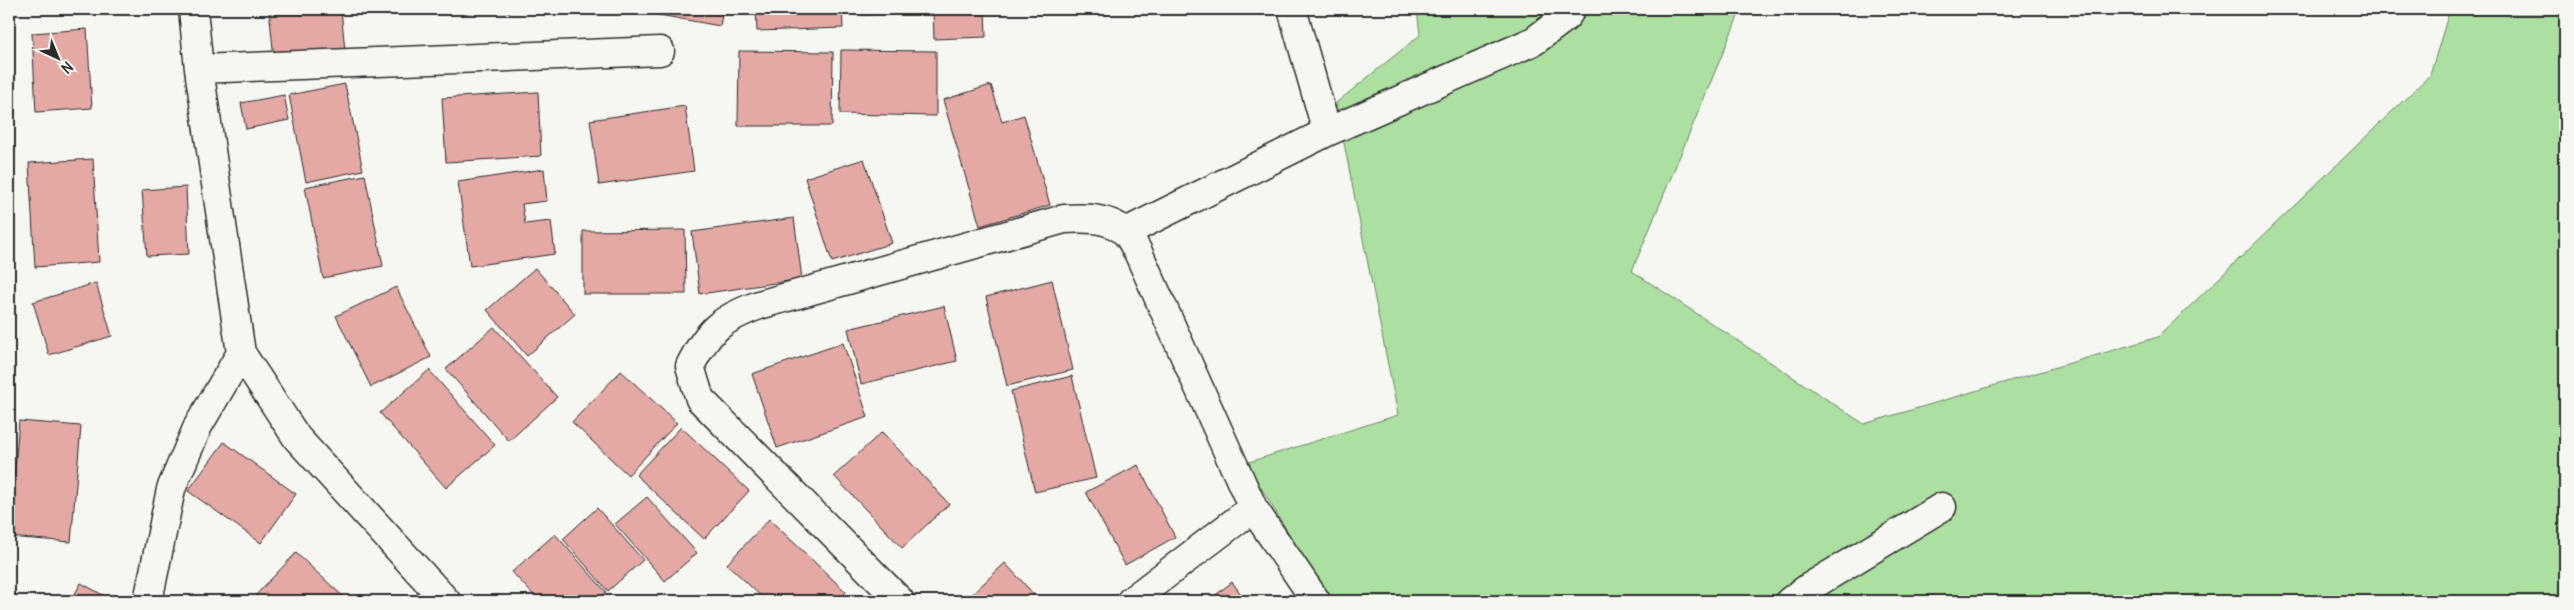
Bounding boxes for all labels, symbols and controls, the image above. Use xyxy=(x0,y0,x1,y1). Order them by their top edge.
north arrow xyxy=(32,32,82,82)
text: N xyxy=(57,58,77,77)

